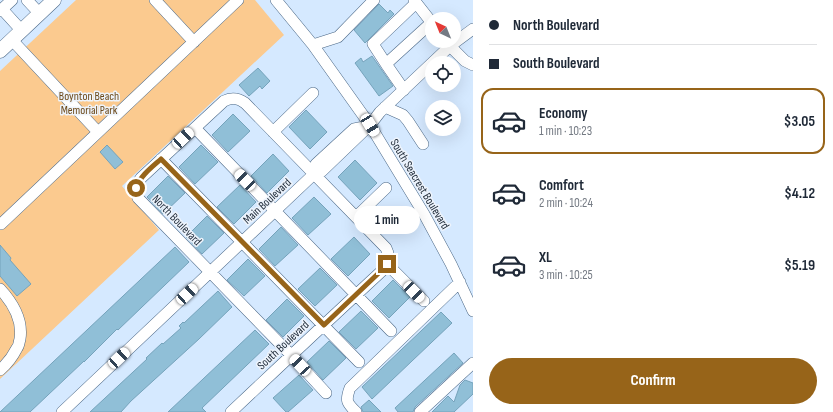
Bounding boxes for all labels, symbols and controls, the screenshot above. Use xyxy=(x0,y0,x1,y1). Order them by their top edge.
north arrow xyxy=(425,12,461,48)
map controls xyxy=(425,12,461,136)
text: North Boulevard xyxy=(513,16,599,35)
text: South Boulevard xyxy=(513,54,600,73)
button: locate xyxy=(425,56,461,92)
park label: Boynton Beach Memorial Park xyxy=(59,89,119,118)
button: layers xyxy=(425,100,461,136)
icon: car xyxy=(491,103,527,139)
text: Economy xyxy=(539,104,588,123)
car xyxy=(359,112,381,138)
text: $3.05 xyxy=(784,112,815,131)
text: 1 min · 10:23 xyxy=(539,123,592,139)
car xyxy=(170,125,196,151)
street label: South Seacrest Boulevard xyxy=(387,136,452,232)
car xyxy=(232,167,258,193)
street label: Main Boulevard xyxy=(240,175,295,228)
icon: car xyxy=(491,175,527,211)
text: Comfort xyxy=(539,176,584,195)
route start xyxy=(127,179,145,197)
text: $4.12 xyxy=(784,184,815,203)
street label: North Boulevard xyxy=(149,192,205,249)
text: 2 min · 10:24 xyxy=(539,195,593,211)
callout: 1 min xyxy=(354,206,420,234)
text: 1 min xyxy=(375,212,399,228)
icon: car xyxy=(491,247,527,283)
text: XL xyxy=(539,248,552,267)
route end xyxy=(378,255,396,273)
text: $5.19 xyxy=(784,256,815,275)
text: 3 min · 10:25 xyxy=(539,267,593,283)
car xyxy=(401,279,427,305)
car xyxy=(174,281,200,307)
street label: South Boulevard xyxy=(254,318,312,373)
car xyxy=(106,345,132,371)
car xyxy=(287,352,313,378)
button: Confirm xyxy=(489,358,817,404)

